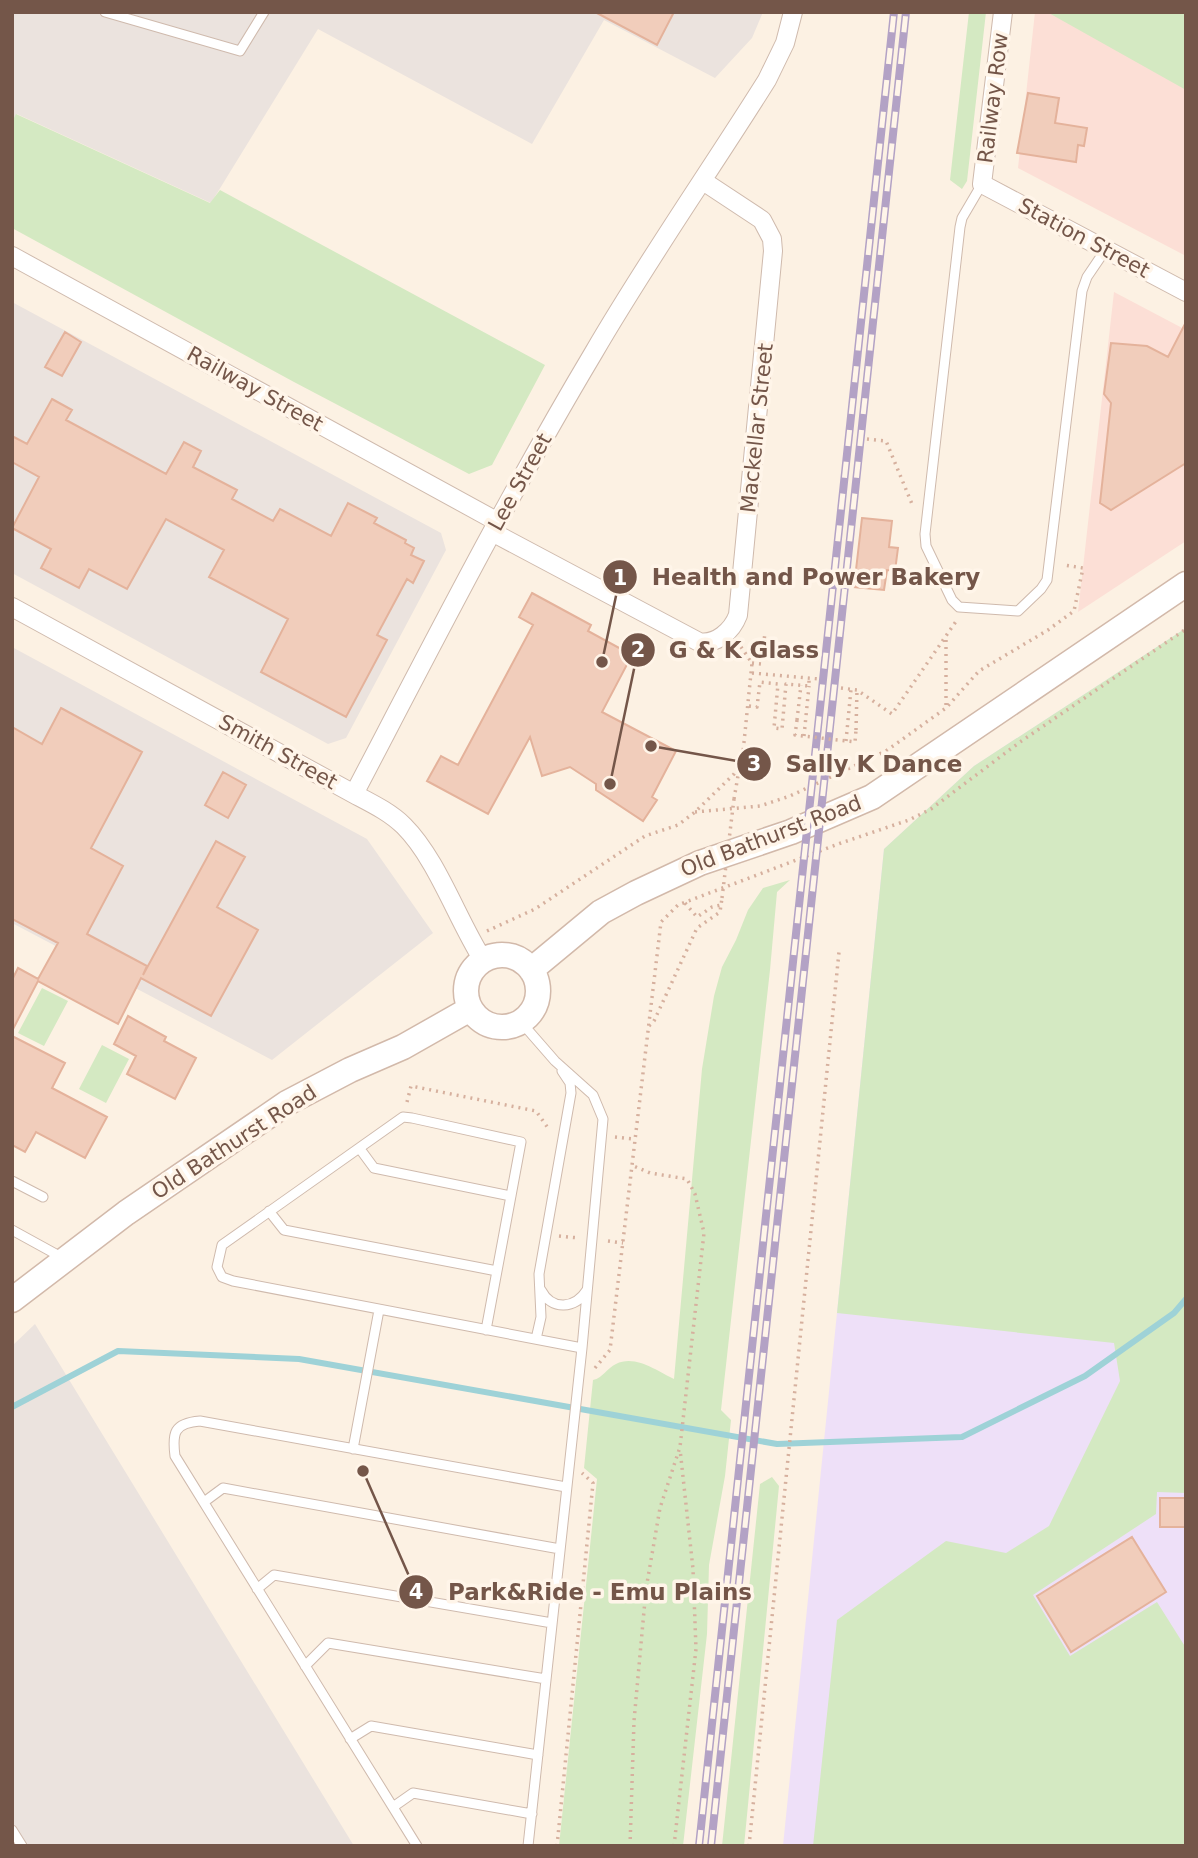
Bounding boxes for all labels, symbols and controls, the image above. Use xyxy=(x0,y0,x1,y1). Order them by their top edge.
street label: Railway Row xyxy=(973,31,1013,165)
street label: Station Street xyxy=(1014,193,1154,283)
street label: Railway Street xyxy=(183,342,327,436)
street label: Mackellar Street xyxy=(736,342,778,514)
street label: Lee Street xyxy=(483,429,557,535)
callout: Health and Power Bakery xyxy=(603,555,994,599)
text: Health and Power Bakery xyxy=(652,564,980,590)
text: 1 xyxy=(613,566,627,590)
callout: G & K Glass xyxy=(620,628,834,672)
text: G & K Glass xyxy=(669,637,819,663)
text: 2 xyxy=(631,638,645,662)
street label: Smith Street xyxy=(215,710,341,794)
callout: Sally K Dance xyxy=(736,742,976,786)
text: Sally K Dance xyxy=(786,751,962,777)
text: 3 xyxy=(747,752,761,776)
street label: Old Bathurst Road xyxy=(677,790,865,882)
street label: Old Bathurst Road xyxy=(147,1080,321,1204)
callout: Park&Ride - Emu Plains xyxy=(399,1570,766,1614)
text: Park&Ride - Emu Plains xyxy=(448,1579,752,1605)
text: 4 xyxy=(409,1580,423,1604)

